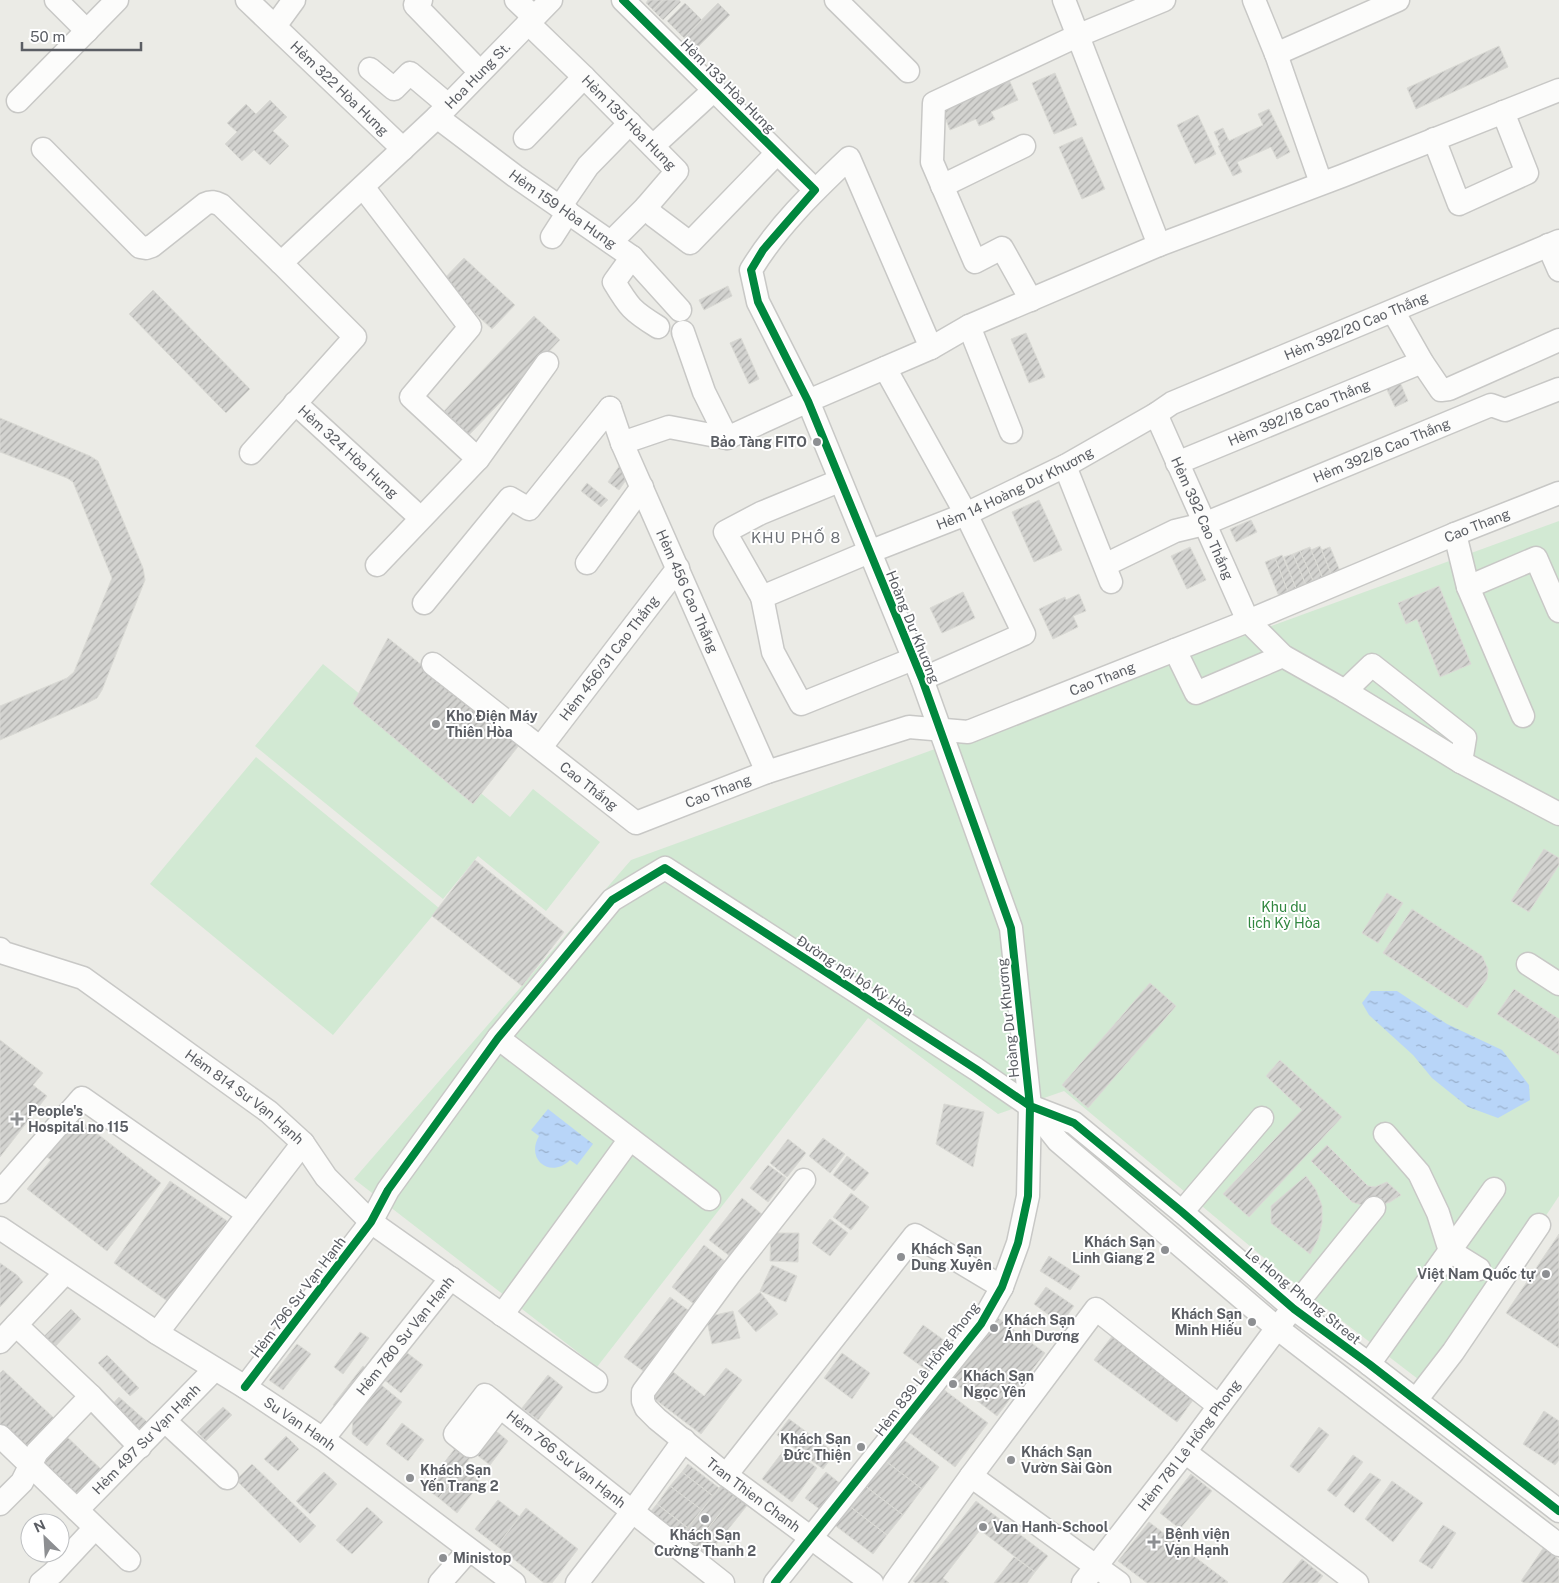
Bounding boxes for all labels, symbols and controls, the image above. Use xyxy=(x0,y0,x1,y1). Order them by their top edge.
scale bar xyxy=(22,20,141,52)
text: 50 m xyxy=(30,28,65,45)
street label: Hẻm 133 Hòa Hưng xyxy=(677,35,779,137)
street label: Hẻm 322 Hòa Hưng xyxy=(287,38,392,139)
street label: Hoa Hung St. xyxy=(441,39,513,112)
street label: Hẻm 135 Hòa Hưng xyxy=(579,72,680,174)
street label: Hẻm 159 Hòa Hưng xyxy=(506,166,620,252)
street label: Hẻm 392/20 Cao Thắng xyxy=(1282,289,1431,363)
street label: Hẻm 392/18 Cao Thắng xyxy=(1225,376,1373,449)
street label: Hẻm 324 Hòa Hưng xyxy=(295,402,402,501)
street label: Hẻm 392/8 Cao Thắng xyxy=(1311,415,1453,486)
place label: Bảo Tàng FITO xyxy=(710,434,807,450)
marker: Bảo Tàng FITO xyxy=(811,436,823,448)
street label: Hẻm 14 Hoàng Dư Khương xyxy=(934,443,1096,533)
street label: Hẻm 392 Cao Thắng xyxy=(1168,454,1237,582)
street label: Cao Thang xyxy=(1442,505,1513,546)
street label: Hẻm 456 Cao Thắng xyxy=(653,527,722,656)
district label: KHU PHỐ 8 xyxy=(751,527,841,546)
street label: Hoàng Dư Khương xyxy=(883,568,943,686)
street label: Hẻm 456/31 Cao Thắng xyxy=(556,592,662,724)
street label: Cao Thang xyxy=(1067,658,1138,699)
place label: Kho Điện Máy Thiên Hòa xyxy=(446,708,538,740)
marker: Kho Điện Máy Thiên Hòa xyxy=(430,718,442,730)
street label: Cao Thắng xyxy=(557,758,621,814)
street label: Cao Thang xyxy=(683,771,754,811)
park label: Khu du lịch Kỳ Hòa xyxy=(1248,899,1320,931)
street label: Đường nội bộ Kỳ Hòa xyxy=(794,932,916,1020)
street label: Hoàng Dư Khương xyxy=(994,957,1022,1079)
street label: Hẻm 814 Sư Vạn Hạnh xyxy=(182,1046,307,1148)
place label: People's Hospital no 115 xyxy=(28,1103,129,1135)
marker: People's Hospital no 115 xyxy=(10,1112,24,1126)
street label: Hẻm 796 Sư Vạn Hạnh xyxy=(247,1233,349,1361)
place label: Khách Sạn Linh Giang 2 xyxy=(1072,1234,1155,1266)
place label: Khách Sạn Dung Xuyên xyxy=(911,1241,992,1273)
marker: Khách Sạn Linh Giang 2 xyxy=(1159,1244,1171,1256)
street label: Le Hong Phong Street xyxy=(1242,1245,1364,1347)
marker: Khách Sạn Dung Xuyên xyxy=(895,1251,907,1263)
place label: Việt Nam Quốc tự xyxy=(1417,1266,1536,1282)
marker: Việt Nam Quốc tự xyxy=(1540,1268,1552,1280)
street label: Hẻm 780 Sư Vạn Hạnh xyxy=(353,1273,457,1398)
street label: Hẻm 839 Lê Hồng Phong xyxy=(871,1299,983,1439)
place label: Khách Sạn Minh Hiếu xyxy=(1171,1306,1242,1338)
place label: Khách Sạn Ánh Dương xyxy=(1004,1312,1080,1344)
marker: Khách Sạn Minh Hiếu xyxy=(1246,1316,1258,1328)
marker: Khách Sạn Ánh Dương xyxy=(988,1322,1000,1334)
place label: Khách Sạn Ngọc Yên xyxy=(963,1368,1034,1400)
street label: Hẻm 781 Lê Hồng Phong xyxy=(1134,1376,1244,1514)
marker: Khách Sạn Ngọc Yên xyxy=(947,1378,959,1390)
street label: Hẻm 497 Sư Vạn Hạnh xyxy=(89,1381,204,1498)
street label: Su Van Hanh xyxy=(261,1394,339,1454)
street label: Hẻm 766 Sư Vạn Hạnh xyxy=(503,1407,629,1511)
place label: Khách Sạn Đức Thiện xyxy=(780,1431,851,1463)
marker: Khách Sạn Đức Thiện xyxy=(855,1441,867,1453)
place label: Khách Sạn Vườn Sài Gòn xyxy=(1021,1444,1112,1476)
street label: Tran Thien Chanh xyxy=(703,1454,803,1535)
marker: Khách Sạn Vườn Sài Gòn xyxy=(1005,1454,1017,1466)
place label: Khách Sạn Yến Trang 2 xyxy=(420,1462,499,1494)
marker: Khách Sạn Yến Trang 2 xyxy=(404,1472,416,1484)
north arrow xyxy=(20,1513,70,1563)
marker: Khách Sạn Cường Thanh 2 xyxy=(699,1513,711,1525)
text: N xyxy=(31,1517,48,1536)
place label: Van Hanh-School xyxy=(993,1519,1109,1535)
marker: Van Hanh-School xyxy=(977,1521,989,1533)
place label: Bệnh viện Vạn Hạnh xyxy=(1165,1526,1230,1558)
place label: Khách Sạn Cường Thanh 2 xyxy=(654,1527,756,1559)
marker: Bệnh viện Vạn Hạnh xyxy=(1147,1535,1161,1549)
place label: Ministop xyxy=(453,1550,511,1566)
marker: Ministop xyxy=(437,1552,449,1564)

